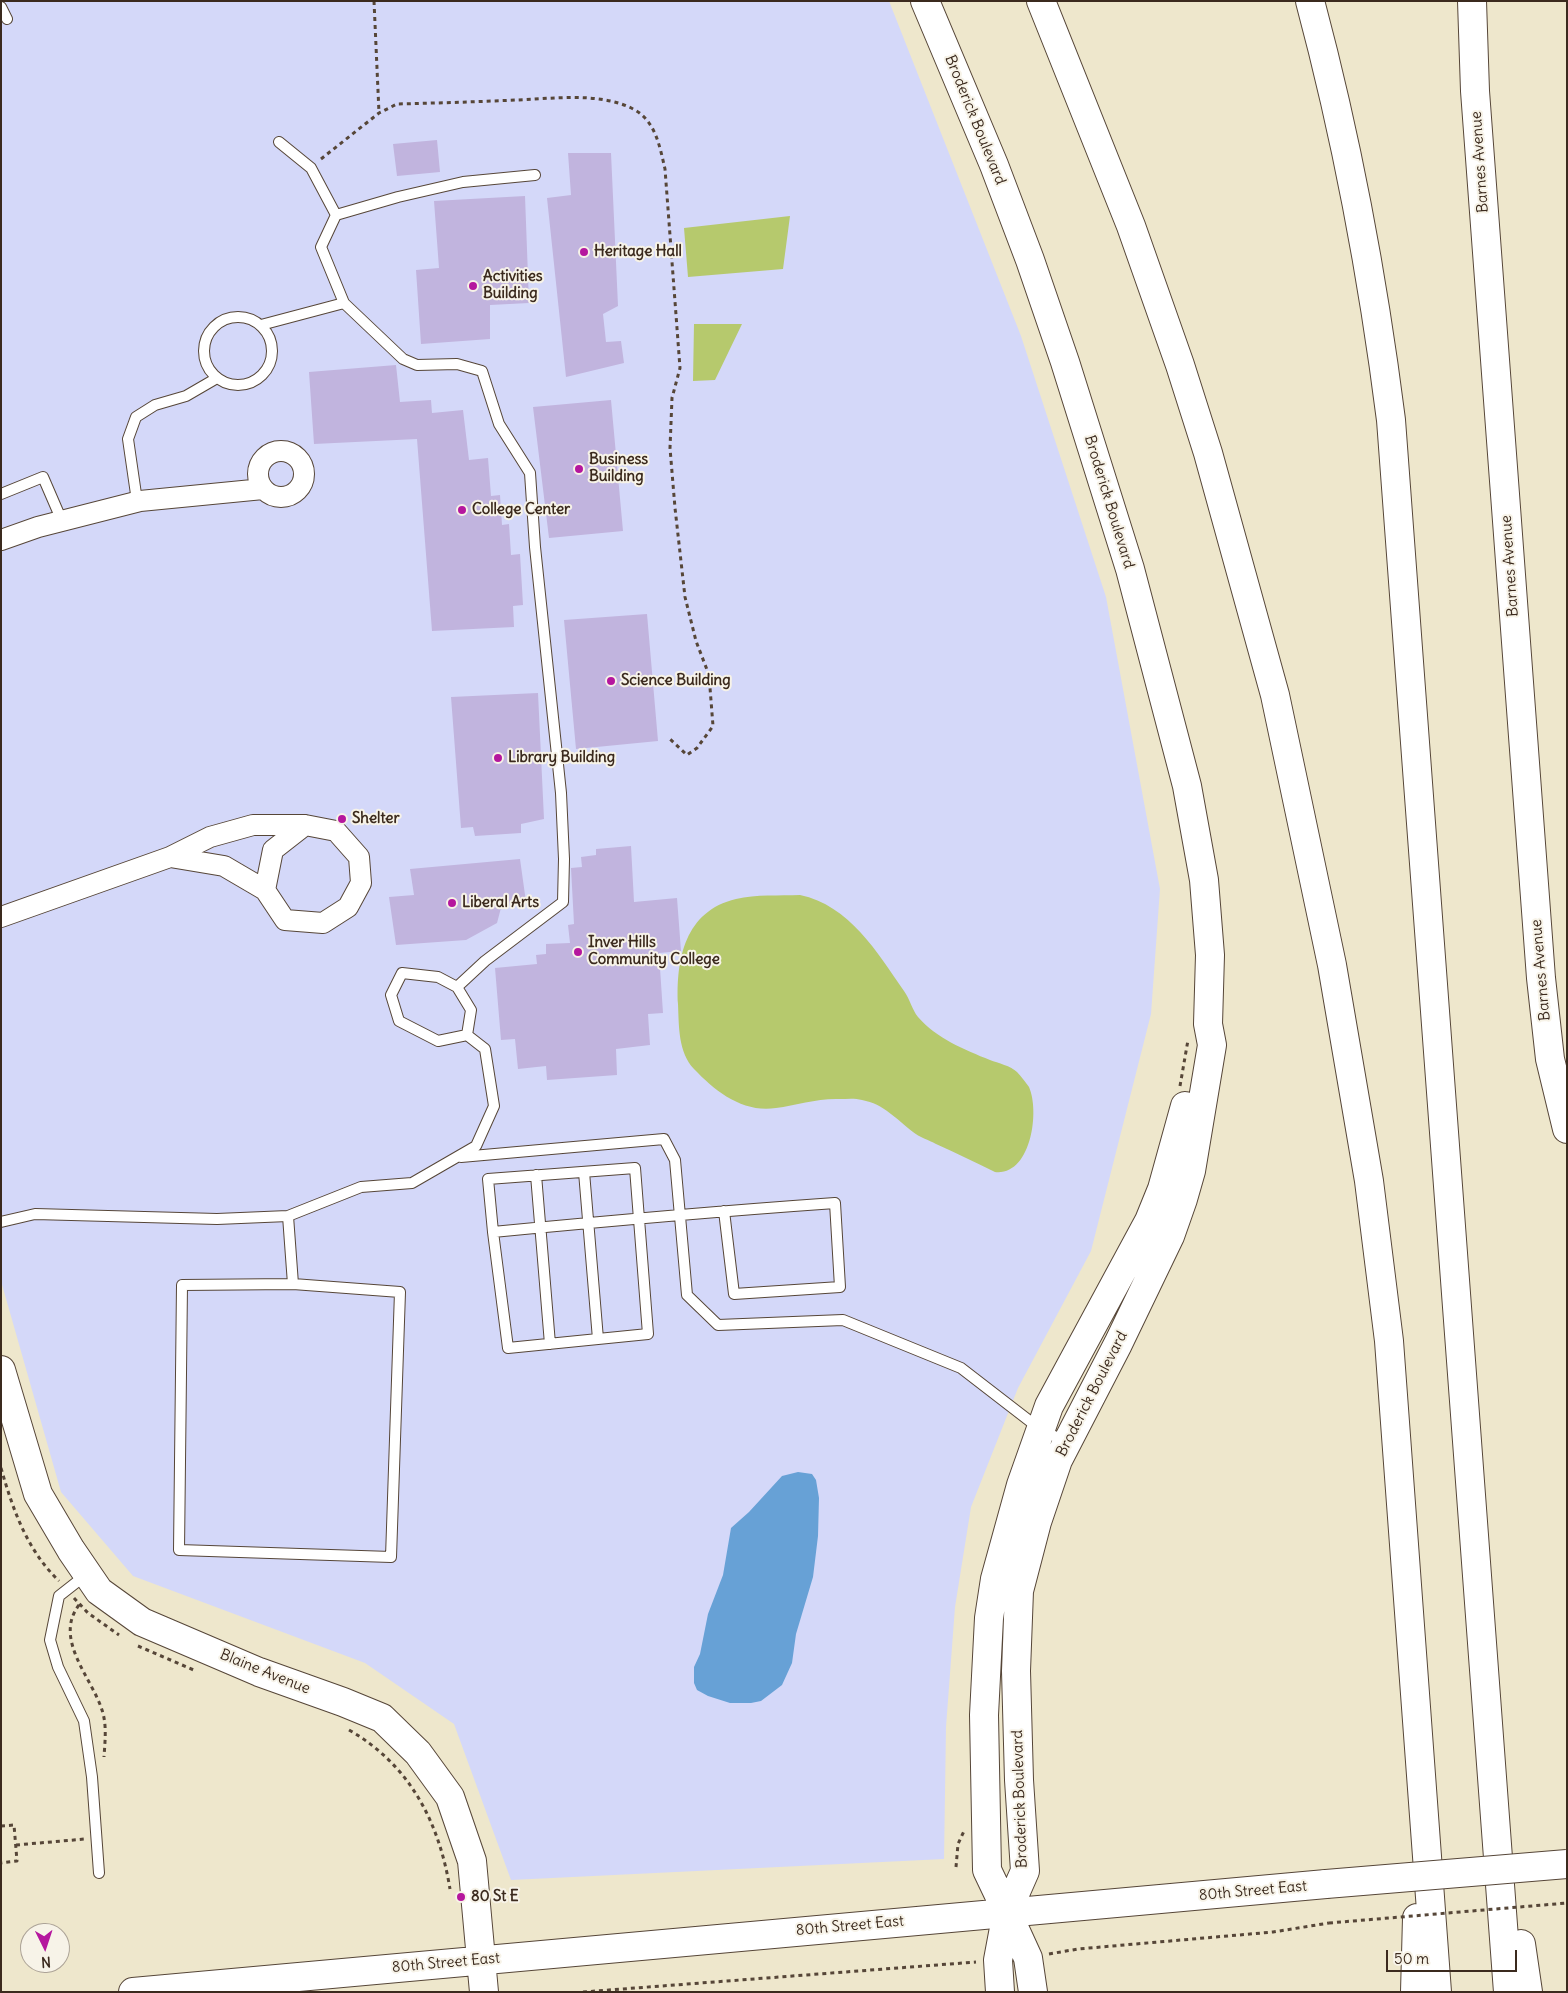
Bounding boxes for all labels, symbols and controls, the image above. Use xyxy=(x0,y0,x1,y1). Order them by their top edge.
street label: Broderick Boulevard xyxy=(941,52,1009,188)
street label: Barnes Avenue xyxy=(1467,111,1493,213)
place label: Heritage Hall xyxy=(594,243,682,261)
marker: Heritage Hall xyxy=(578,246,590,258)
place label: Activities Building xyxy=(483,268,543,303)
marker: Activities Building xyxy=(467,280,479,292)
street label: Broderick Boulevard xyxy=(1080,433,1138,571)
place label: Business Building xyxy=(589,451,648,486)
marker: Business Building xyxy=(573,463,585,475)
place label: College Center xyxy=(472,501,570,519)
marker: College Center xyxy=(456,504,468,516)
street label: Barnes Avenue xyxy=(1497,515,1523,617)
place label: Science Building xyxy=(621,672,731,690)
marker: Science Building xyxy=(605,675,617,687)
place label: Library Building xyxy=(508,749,615,767)
marker: Library Building xyxy=(492,752,504,764)
place label: Shelter xyxy=(352,810,400,828)
marker: Shelter xyxy=(336,813,348,825)
place label: Liberal Arts xyxy=(462,894,539,912)
marker: Liberal Arts xyxy=(446,897,458,909)
street label: Barnes Avenue xyxy=(1528,918,1554,1022)
place label: Inver Hills Community College xyxy=(588,934,720,969)
marker: Inver Hills Community College xyxy=(572,946,584,958)
street label: Broderick Boulevard xyxy=(1053,1328,1131,1460)
street label: Blaine Avenue xyxy=(217,1646,313,1698)
street label: Broderick Boulevard xyxy=(1009,1730,1031,1868)
street label: 80th Street East xyxy=(1198,1877,1308,1905)
place label: 80 St E xyxy=(471,1888,519,1906)
marker: 80 St E xyxy=(455,1891,467,1903)
street label: 80th Street East xyxy=(795,1912,905,1940)
north arrow xyxy=(20,1923,70,1973)
scale bar xyxy=(1388,1940,1519,1972)
street label: 80th Street East xyxy=(391,1949,501,1977)
text: 50 m xyxy=(1394,1949,1429,1968)
text: N xyxy=(41,1953,51,1971)

